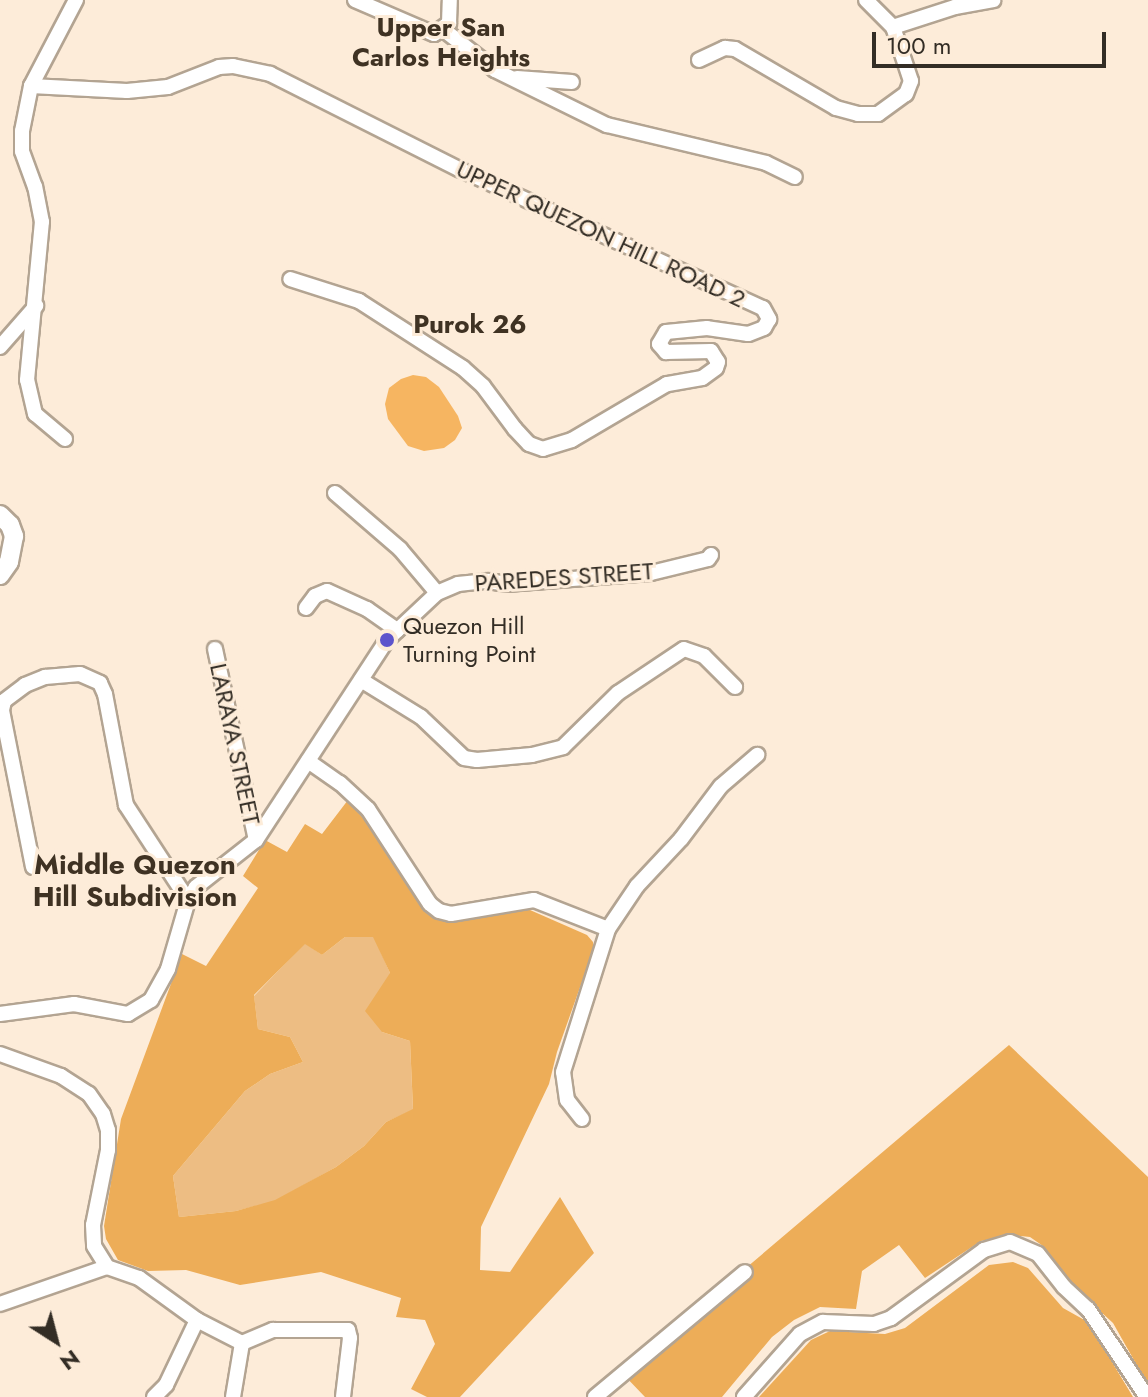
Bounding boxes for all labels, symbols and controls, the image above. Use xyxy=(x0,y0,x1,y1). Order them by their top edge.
district label: Upper San Carlos Heights xyxy=(352,12,530,74)
scale bar xyxy=(876,16,1110,66)
text: 100 m xyxy=(886,28,952,63)
street label: UPPER QUEZON HILL ROAD 2 xyxy=(452,154,750,314)
district label: Purok 26 xyxy=(413,309,527,341)
street label: PAREDES STREET xyxy=(474,556,654,598)
place label: Quezon Hill Turning Point xyxy=(403,612,536,668)
marker: Quezon Hill Turning Point xyxy=(378,631,396,649)
street label: LARAYA STREET xyxy=(204,661,266,827)
district label: Middle Quezon Hill Subdivision xyxy=(33,848,237,914)
north arrow xyxy=(16,1301,96,1381)
text: N xyxy=(54,1342,87,1378)

